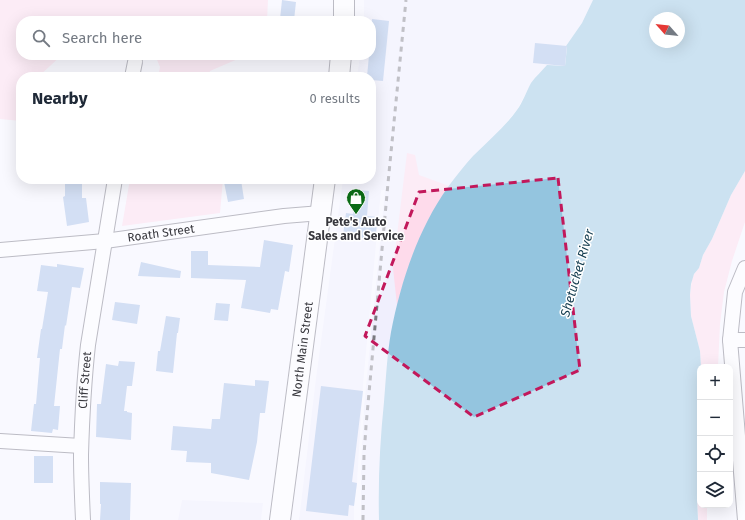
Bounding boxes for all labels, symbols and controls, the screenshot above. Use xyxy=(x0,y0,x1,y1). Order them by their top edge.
north arrow xyxy=(649,12,685,48)
search box xyxy=(16,16,376,60)
icon: search xyxy=(30,27,52,49)
text: Search here xyxy=(62,29,142,47)
text: Nearby xyxy=(32,88,87,109)
text: 0 results xyxy=(309,91,360,106)
shop icon: Pete's Auto Sales and Service xyxy=(345,187,367,215)
place label: Pete's Auto Sales and Service xyxy=(308,215,404,243)
street label: Roath Street xyxy=(127,221,196,245)
water label: Shetucket River xyxy=(557,226,597,320)
street label: North Main Street xyxy=(289,300,316,398)
street label: Cliff Street xyxy=(76,350,94,409)
map controls xyxy=(697,364,733,508)
button: + xyxy=(697,364,733,400)
button: − xyxy=(697,400,733,436)
button: locate xyxy=(697,436,733,472)
button: layers xyxy=(697,472,733,508)

